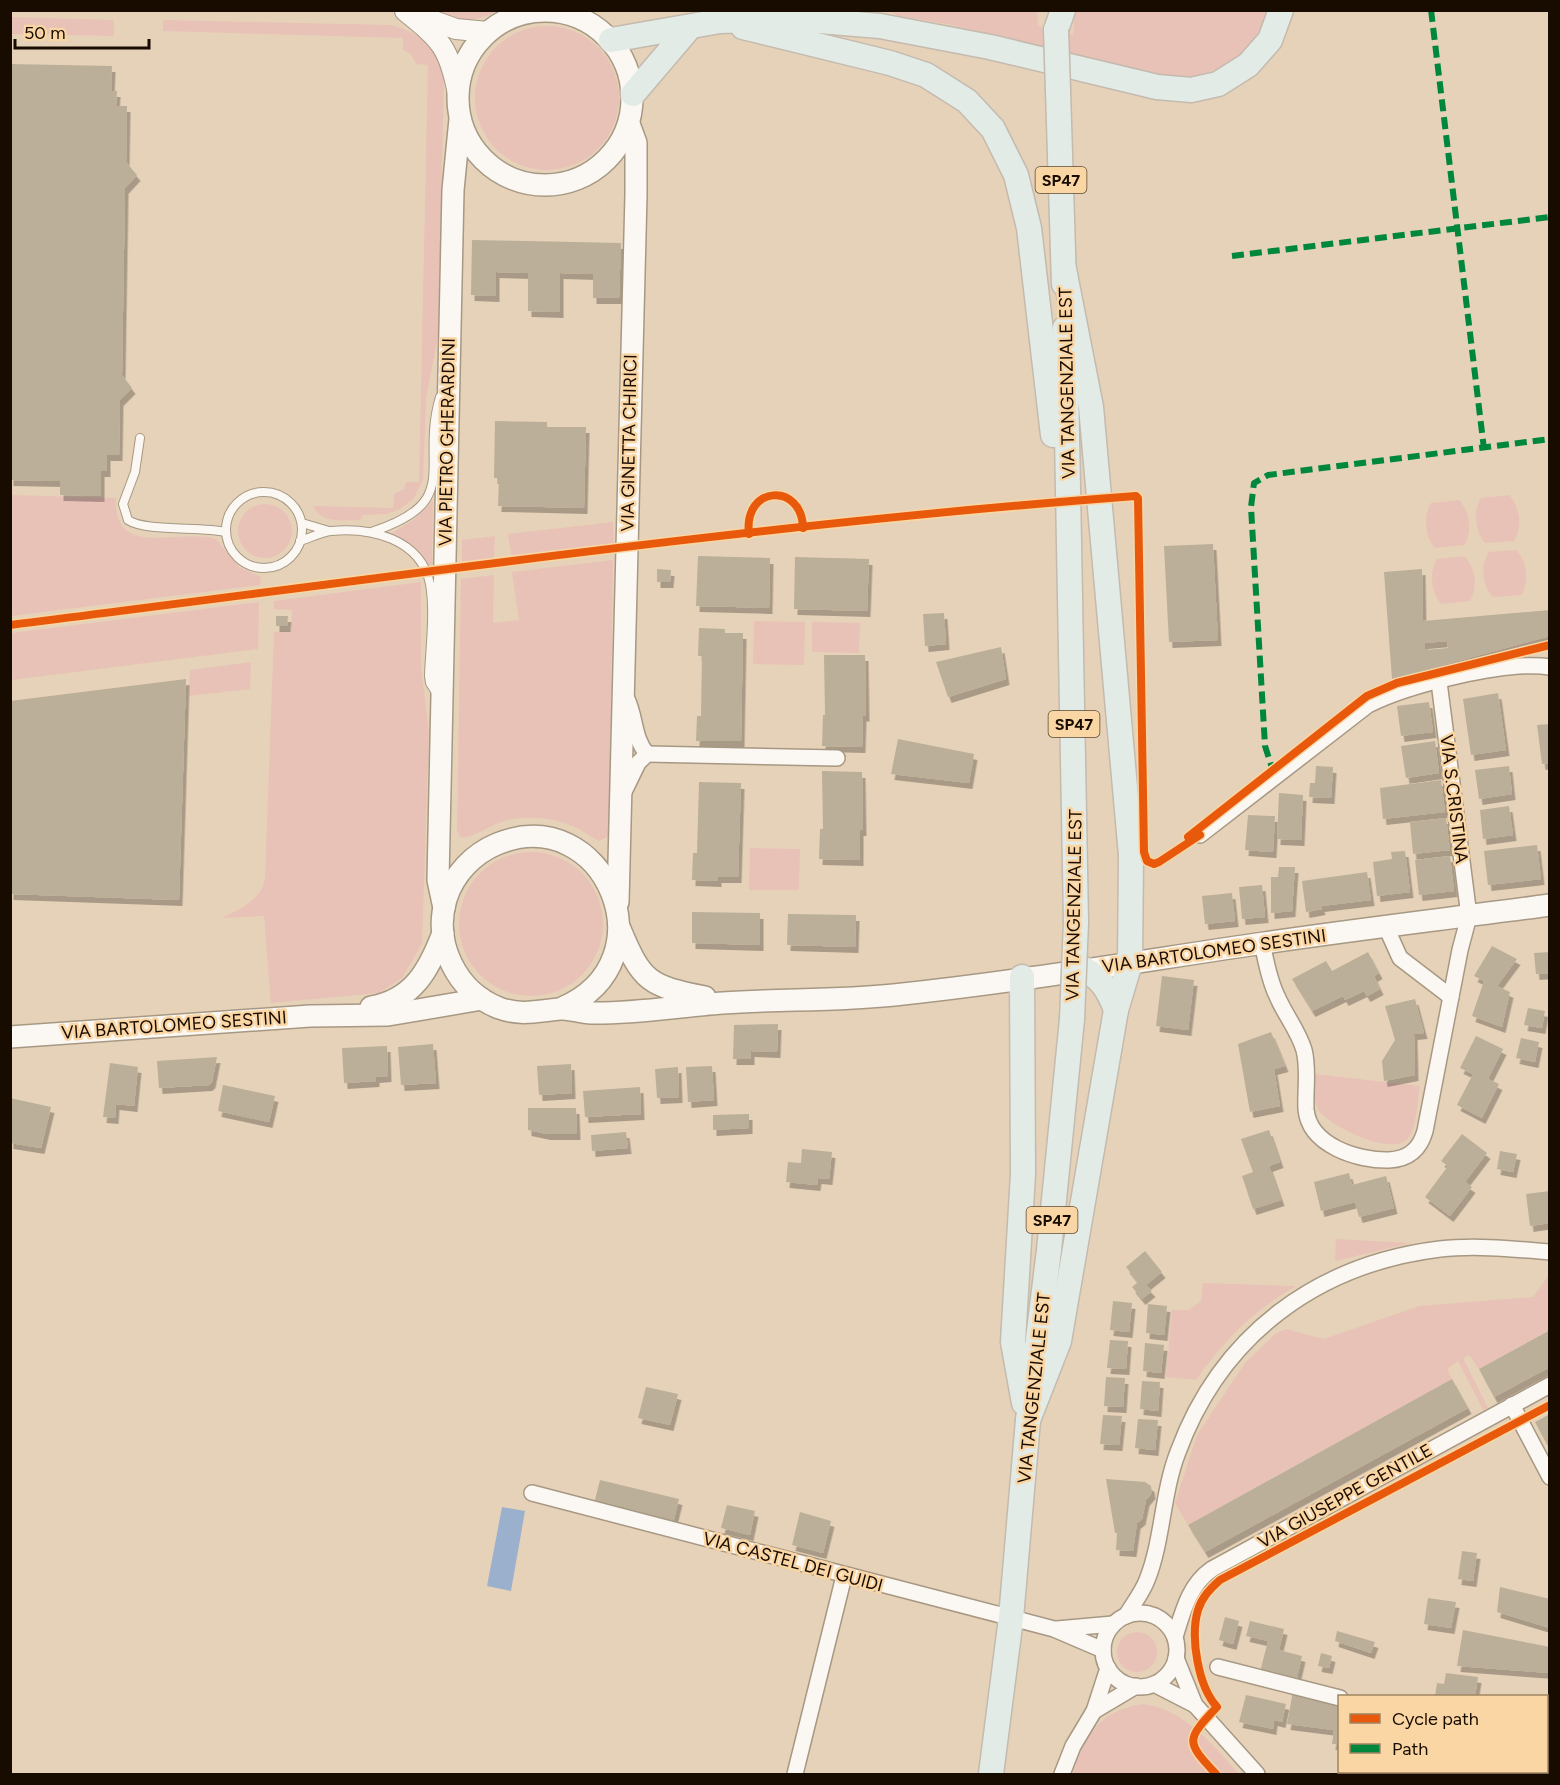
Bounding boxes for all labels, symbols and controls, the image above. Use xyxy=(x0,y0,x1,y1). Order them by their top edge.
scale bar xyxy=(15,12,148,50)
text: 50 m xyxy=(24,22,66,44)
road number: SP47 xyxy=(1036,167,1086,193)
street label: VIA TANGENZIALE EST xyxy=(1054,287,1080,479)
street label: VIA PIETRO GHERARDINI xyxy=(434,338,460,546)
street label: VIA GINETTA CHIRICI xyxy=(616,354,642,532)
road number: SP47 xyxy=(1048,711,1100,737)
street label: VIA S.CRISTINA xyxy=(1435,733,1473,865)
street label: VIA TANGENZIALE EST xyxy=(1061,809,1087,1001)
street label: VIA BARTOLOMEO SESTINI xyxy=(1101,924,1327,978)
street label: VIA BARTOLOMEO SESTINI xyxy=(61,1006,287,1044)
road number: SP47 xyxy=(1026,1207,1078,1233)
street label: VIA TANGENZIALE EST xyxy=(1013,1291,1055,1485)
street label: VIA GIUSEPPE GENTILE xyxy=(1254,1439,1436,1553)
street label: VIA CASTEL DEI GUIDI xyxy=(701,1527,885,1597)
legend xyxy=(1338,1695,1548,1773)
text: Cycle path xyxy=(1392,1708,1479,1730)
text: Path xyxy=(1392,1738,1428,1760)

